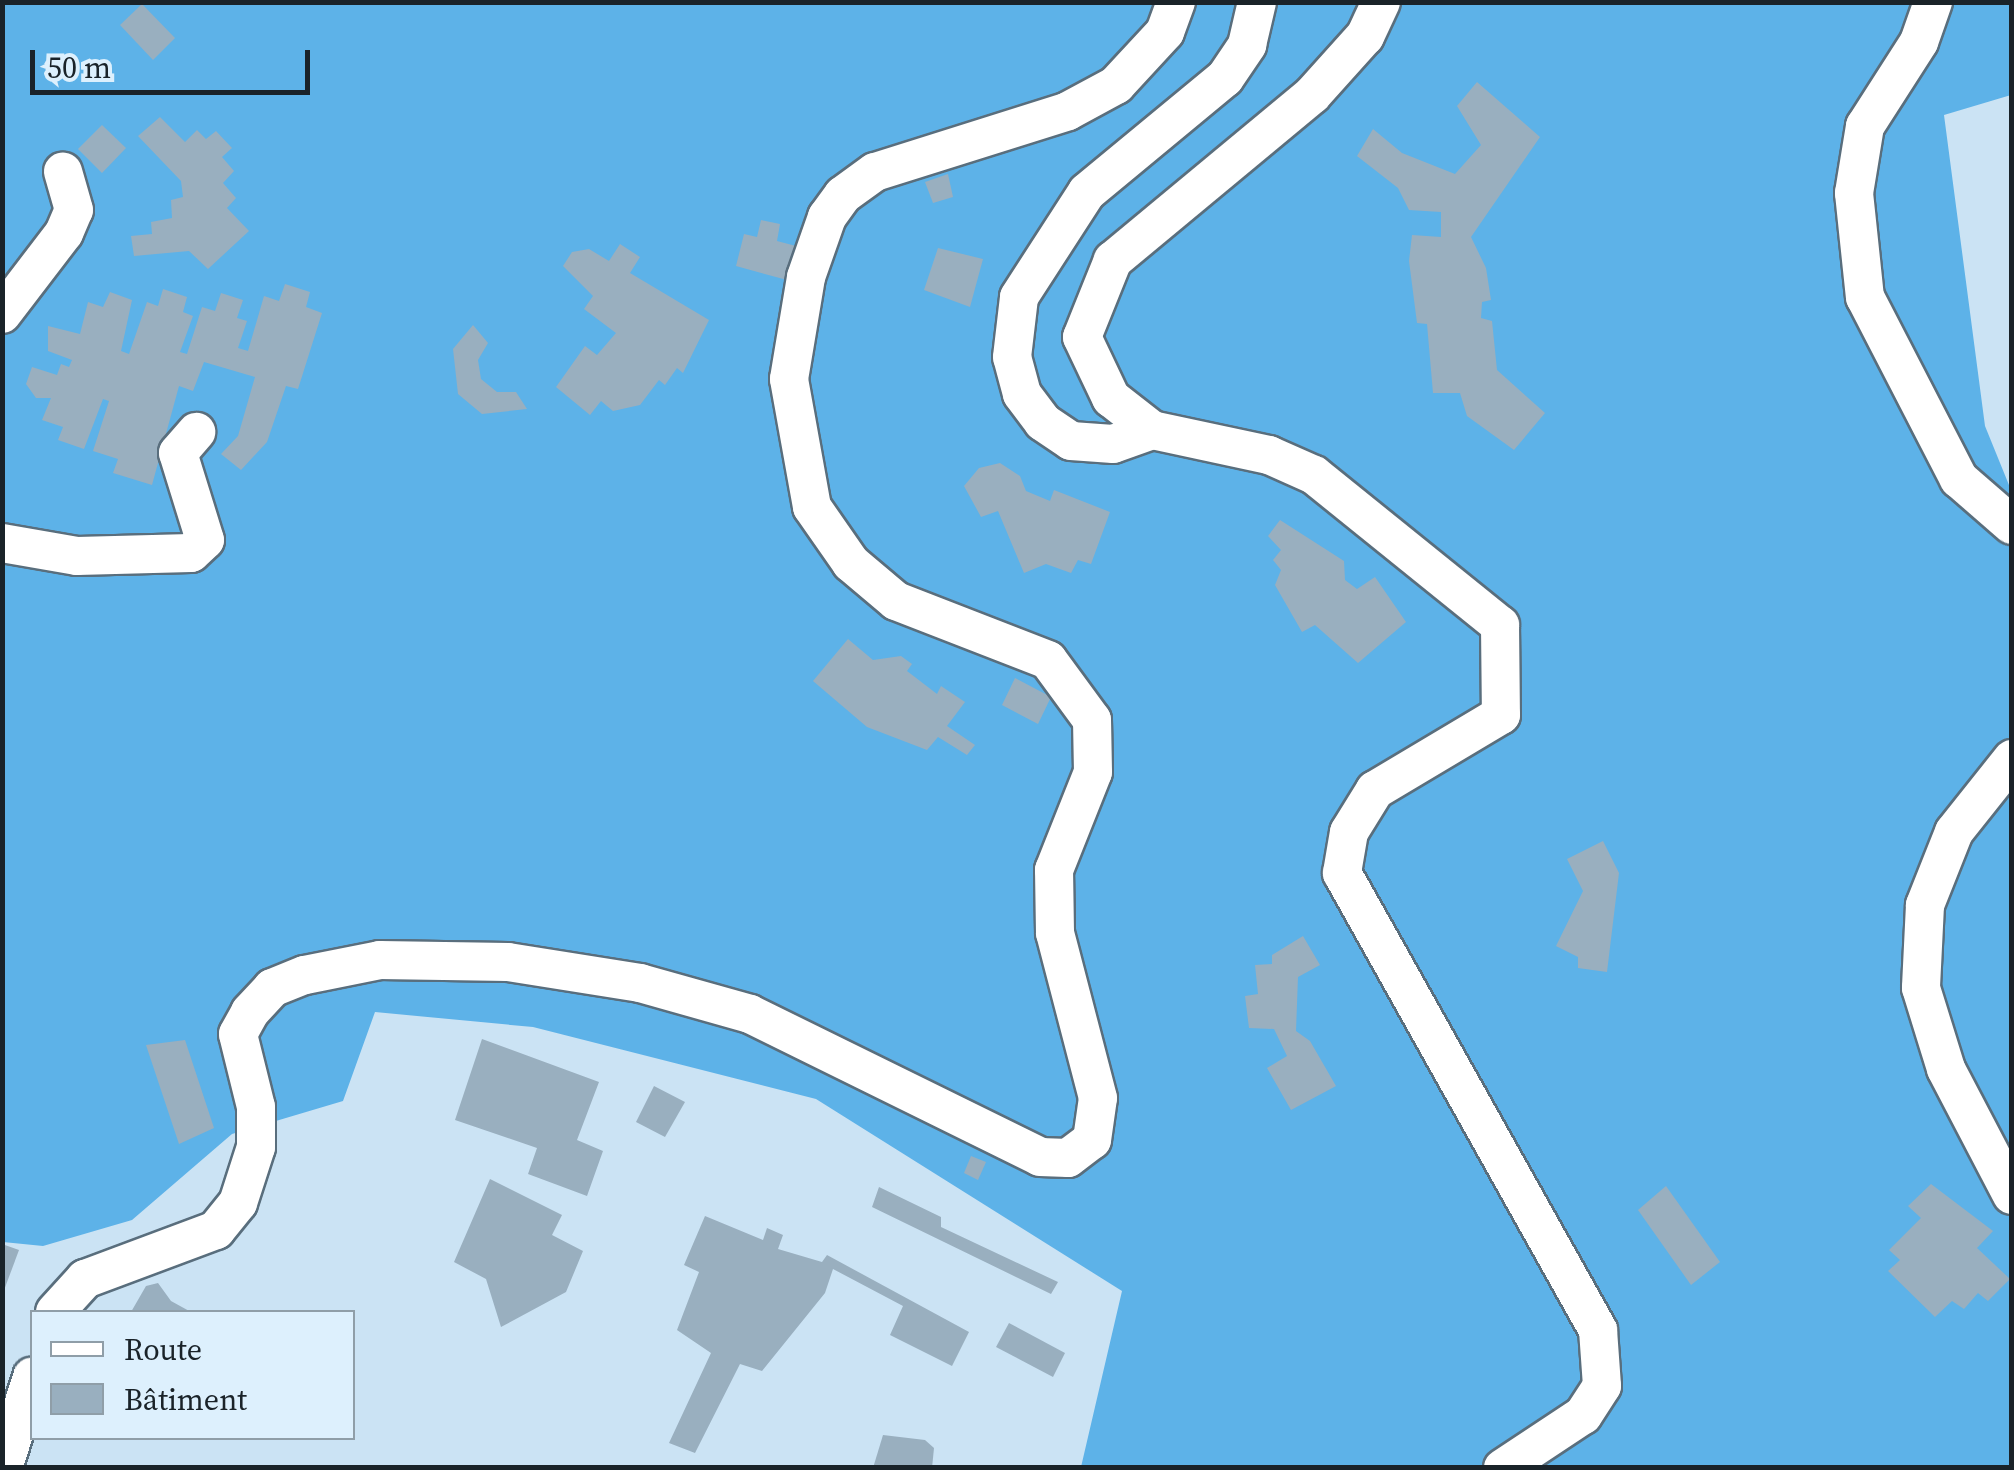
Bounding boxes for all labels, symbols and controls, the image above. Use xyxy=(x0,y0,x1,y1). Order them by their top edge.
scale bar xyxy=(35,30,315,92)
text: 50 m xyxy=(47,47,111,88)
legend xyxy=(30,1310,355,1440)
text: Route xyxy=(124,1329,202,1370)
text: Bâtiment xyxy=(124,1379,247,1420)

